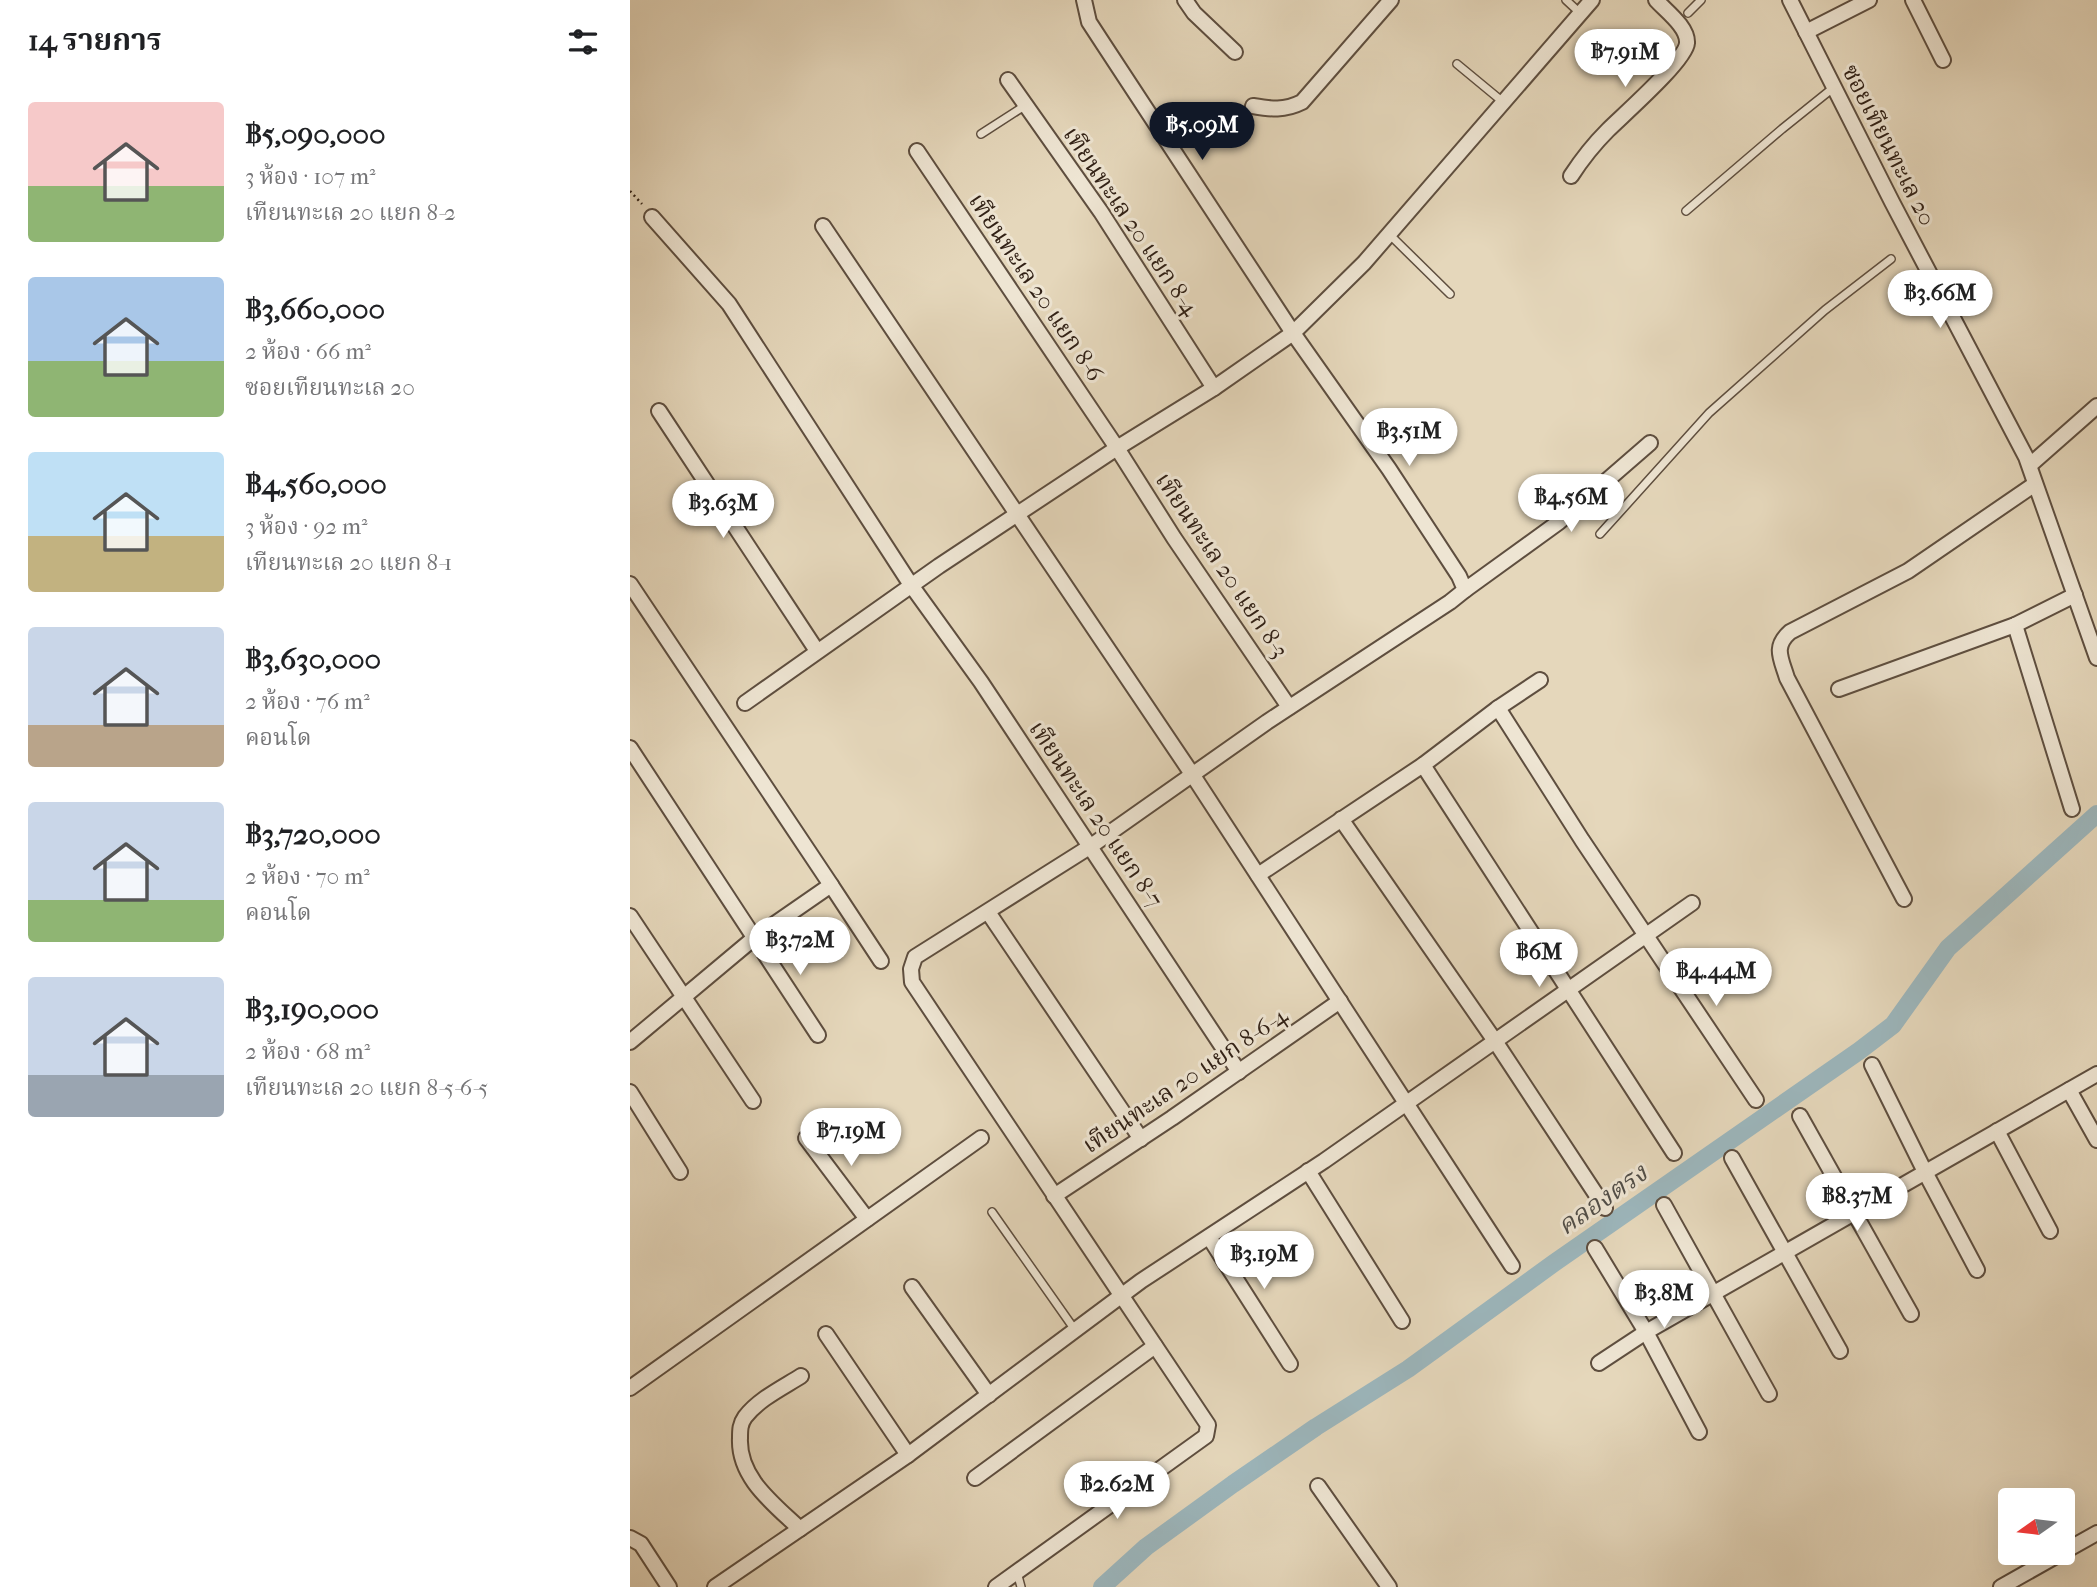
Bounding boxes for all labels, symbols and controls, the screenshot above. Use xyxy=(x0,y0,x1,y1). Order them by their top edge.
text: 14 รายการ xyxy=(28,23,162,58)
icon: filters xyxy=(564,23,602,61)
pin: ฿7.91M xyxy=(1568,29,1682,89)
text: ฿7.91M xyxy=(1591,38,1660,65)
street label: ซอยเทียนทะเล 20 xyxy=(1836,60,1942,230)
pin: ฿5.09M xyxy=(1145,102,1259,162)
text: ฿5.09M xyxy=(1165,111,1239,138)
text: ฿5,090,000 xyxy=(245,117,386,152)
street label: เทียนทะเล 20 แยก 8-4 xyxy=(1057,121,1205,321)
icon: home xyxy=(84,130,168,214)
text: 3 ห้อง · 107 m² xyxy=(245,163,376,190)
street label: เทียนทะเล 20 แยก 8-6 xyxy=(963,188,1110,387)
text: เทียนทะเล 20 แยก 8-2 xyxy=(245,199,456,226)
pin: ฿3.66M xyxy=(1883,270,1997,330)
text: ฿3.66M xyxy=(1904,279,1976,306)
text: ฿3,660,000 xyxy=(245,292,385,327)
icon: home xyxy=(84,305,168,389)
text: 2 ห้อง · 66 m² xyxy=(245,338,371,365)
text: ซอยเทียนทะเล 20 xyxy=(245,374,415,401)
pin: ฿3.51M xyxy=(1352,408,1466,468)
text: ฿3.51M xyxy=(1377,417,1442,444)
text: ฿4,560,000 xyxy=(245,467,387,502)
street label: เทียนทะเล 20 แยก 8-3 xyxy=(1150,467,1294,663)
pin: ฿4.56M xyxy=(1514,475,1628,534)
icon: home xyxy=(84,480,168,564)
pin: ฿3.63M xyxy=(666,480,780,540)
text: ฿4.56M xyxy=(1534,483,1608,510)
text: ฿3.63M xyxy=(688,489,758,516)
text: 3 ห้อง · 92 m² xyxy=(245,513,368,540)
text: เทียนทะเล 20 แยก 8-1 xyxy=(245,549,452,576)
text: ฿3,630,000 xyxy=(245,642,381,677)
icon: home xyxy=(84,655,168,739)
text: 2 ห้อง · 76 m² xyxy=(245,688,370,715)
street label: เทียนทะเล 20 แยก 8-7 xyxy=(1023,715,1169,913)
text: คอนโด xyxy=(245,724,312,751)
text: ฿3,720,000 xyxy=(245,817,381,852)
icon: home xyxy=(84,830,168,914)
text: 2 ห้อง · 70 m² xyxy=(245,863,370,890)
text: คอนโด xyxy=(245,899,312,926)
pin: ฿3.72M xyxy=(743,918,857,977)
text: ฿3.72M xyxy=(765,926,835,953)
pin: ฿6M xyxy=(1505,930,1573,989)
text: ฿6M xyxy=(1516,938,1562,965)
pin: ฿4.44M xyxy=(1659,948,1773,1008)
text: ฿4.44M xyxy=(1676,957,1756,984)
text: ฿3,190,000 xyxy=(245,992,379,1027)
street label: เทียนทะเล 20 แยก 8-6-4 xyxy=(1077,1001,1293,1159)
icon: home xyxy=(84,1005,168,1089)
text: 2 ห้อง · 68 m² xyxy=(245,1038,370,1065)
text: เทียนทะเล 20 แยก 8-5-6-5 xyxy=(245,1074,488,1101)
pin: ฿7.19M xyxy=(794,1108,908,1168)
text: ฿7.19M xyxy=(816,1117,886,1144)
water label: คลองตรง xyxy=(1551,1157,1654,1242)
pin: ฿8.37M xyxy=(1800,1174,1914,1233)
text: ฿8.37M xyxy=(1822,1182,1892,1209)
pin: ฿3.19M xyxy=(1207,1232,1321,1291)
text: ฿3.19M xyxy=(1230,1240,1298,1267)
pin: ฿3.8M xyxy=(1615,1270,1713,1330)
text: ฿3.8M xyxy=(1634,1279,1694,1306)
pin: ฿2.62M xyxy=(1060,1462,1174,1521)
text: ฿2.62M xyxy=(1080,1470,1154,1497)
north arrow xyxy=(1998,1488,2076,1564)
map controls xyxy=(1998,1488,2075,1565)

